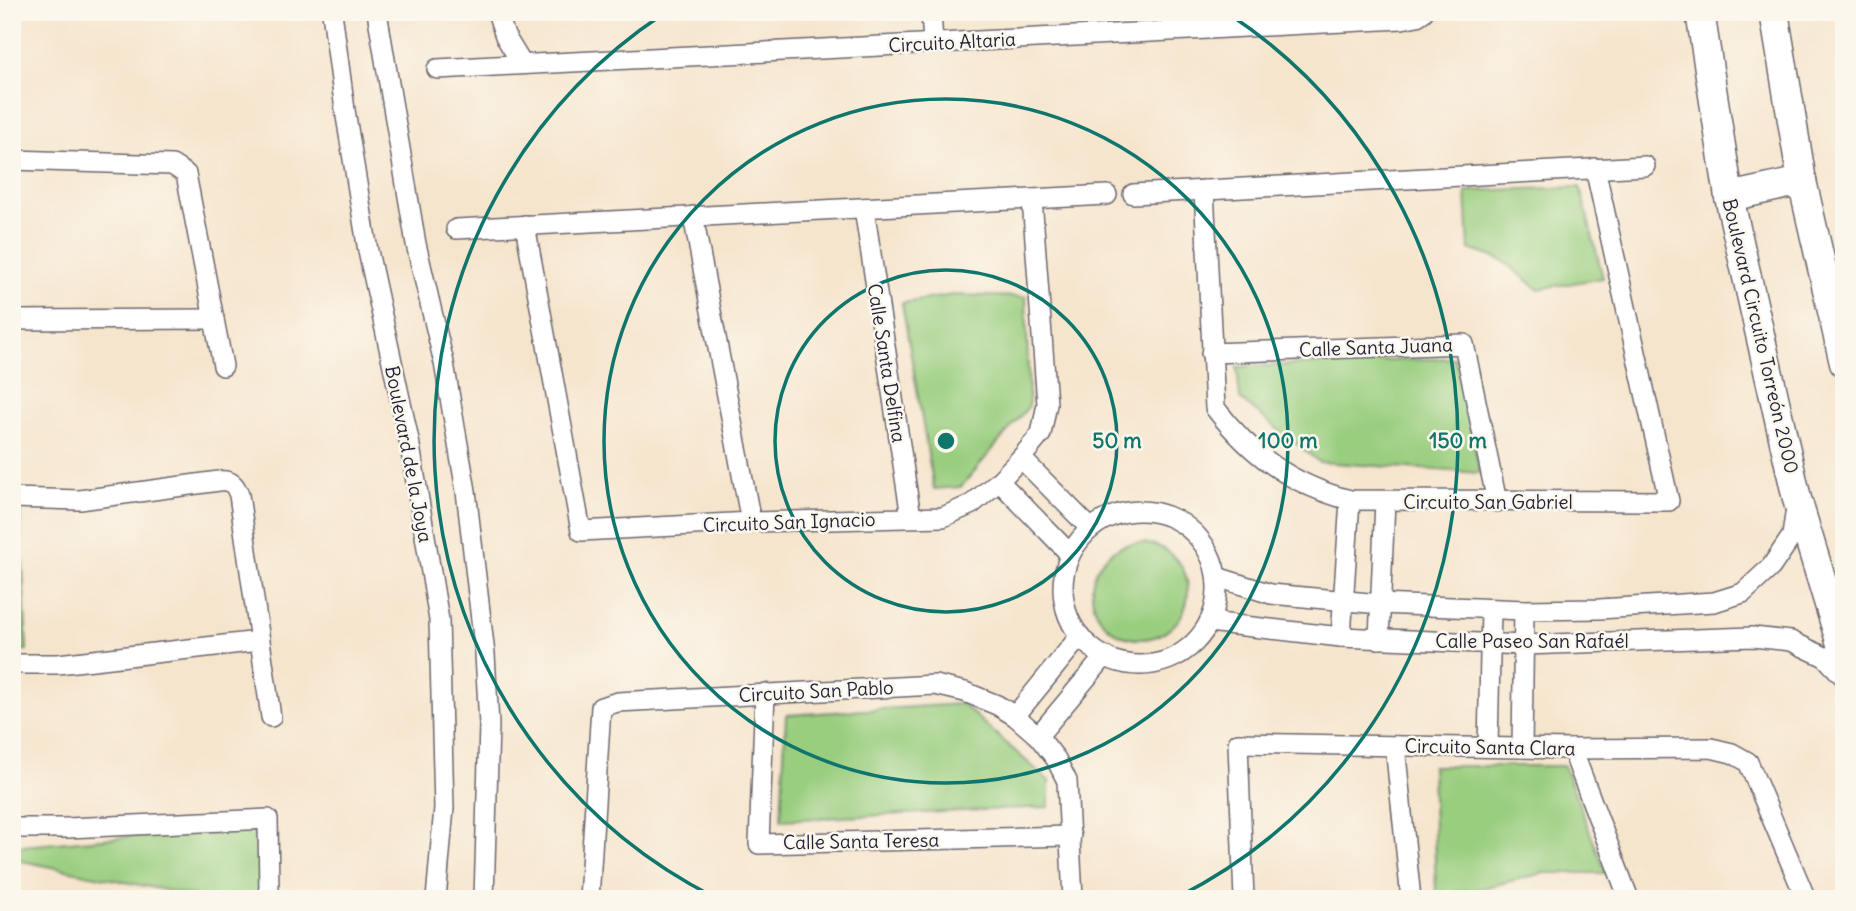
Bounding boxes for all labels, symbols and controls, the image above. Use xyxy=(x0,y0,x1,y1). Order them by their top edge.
street label: Circuito Altaria xyxy=(888,27,1016,57)
street label: Boulevard Circuito Torreón 2000 xyxy=(1718,196,1804,476)
street label: Calle Santa Delfina xyxy=(863,282,911,444)
street label: Calle Santa Juana xyxy=(1299,332,1453,362)
street label: Boulevard de la Joya xyxy=(380,364,438,544)
text: 50 m xyxy=(1092,427,1142,454)
text: 100 m xyxy=(1258,427,1318,454)
text: 150 m xyxy=(1429,427,1487,454)
centre of rings xyxy=(934,429,958,453)
street label: Circuito San Gabriel xyxy=(1403,490,1573,514)
street label: Circuito San Ignacio xyxy=(702,507,876,537)
street label: Calle Paseo San Rafaél xyxy=(1435,629,1629,653)
street label: Circuito San Pablo xyxy=(738,675,894,707)
street label: Circuito Santa Clara xyxy=(1404,734,1576,760)
street label: Calle Santa Teresa xyxy=(783,828,939,854)

